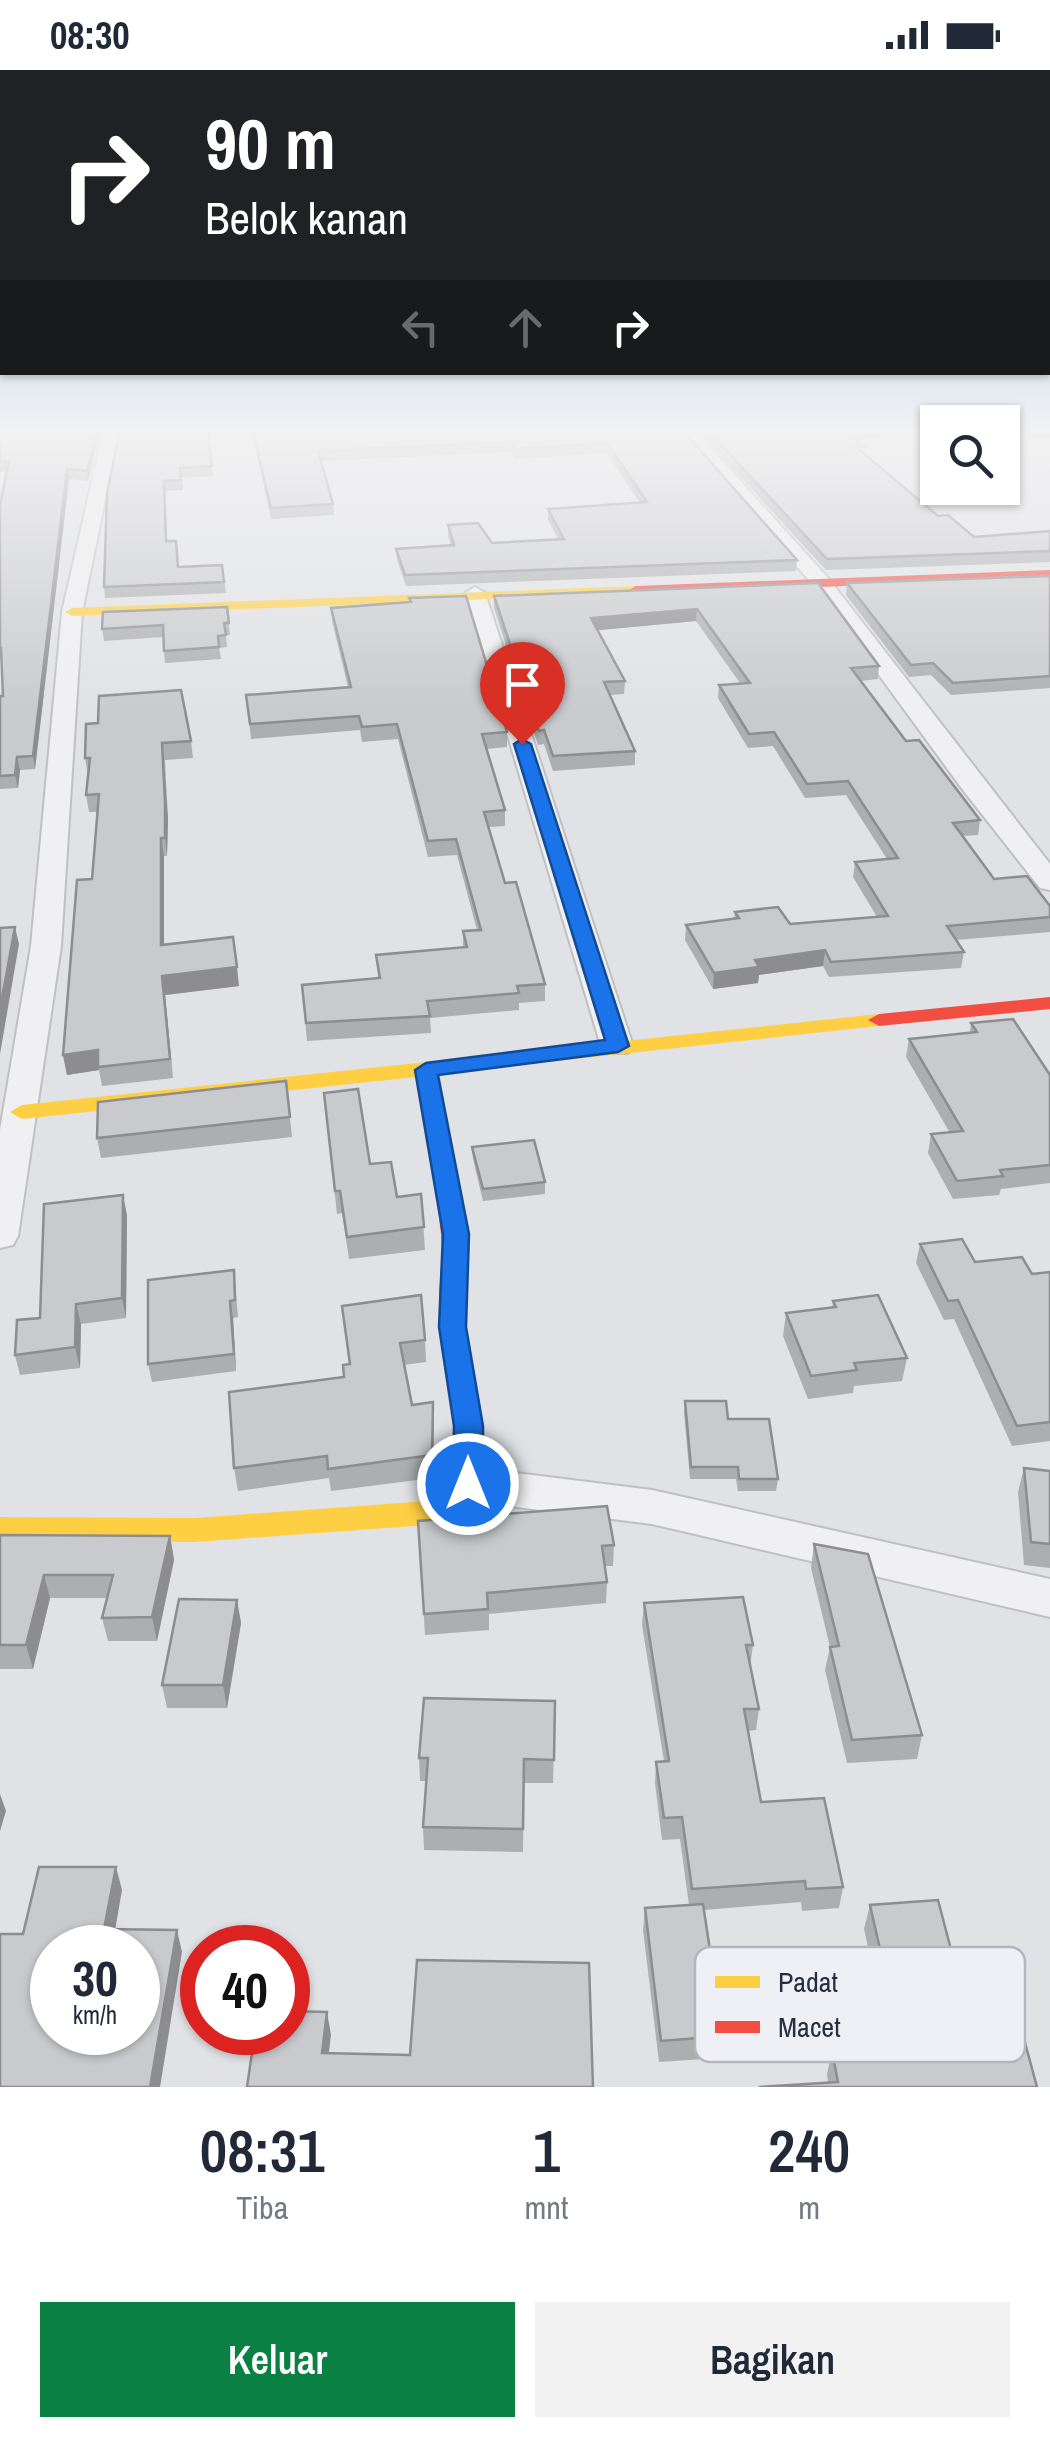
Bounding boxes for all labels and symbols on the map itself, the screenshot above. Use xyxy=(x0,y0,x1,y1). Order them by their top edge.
pin xyxy=(480,642,565,745)
position arrow xyxy=(416,1432,520,1536)
speed limit sign: 40 xyxy=(180,1925,310,2055)
legend xyxy=(695,1947,1025,2062)
text: Padat xyxy=(778,1963,838,2001)
text: Macet xyxy=(778,2008,841,2046)

